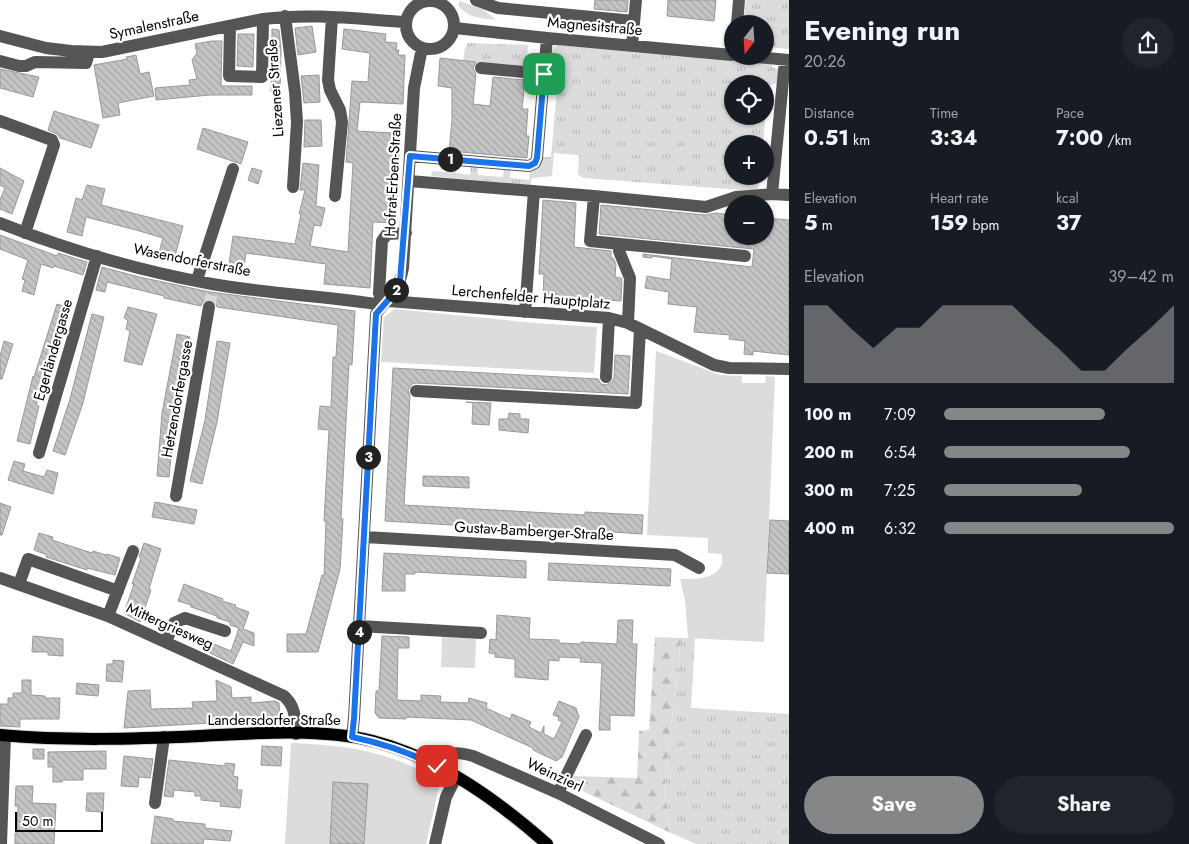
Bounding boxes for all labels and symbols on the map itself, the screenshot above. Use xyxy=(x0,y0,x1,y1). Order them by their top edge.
street label: Symalenstraße xyxy=(107,5,201,45)
street label: Magnesitstraße xyxy=(547,11,644,41)
north arrow xyxy=(724,15,774,65)
street label: Liezener Straße xyxy=(261,38,289,138)
pin xyxy=(523,53,565,95)
street label: Hofrat-Erben-Straße xyxy=(379,113,407,237)
pin: 1 xyxy=(438,146,462,172)
street label: Wasendorferstraße xyxy=(131,238,253,282)
pin: 2 xyxy=(384,278,408,302)
street label: Lerchenfelder Hauptplatz xyxy=(451,279,611,315)
street label: Egerländergasse xyxy=(28,296,78,404)
street label: Hetzendorfergasse xyxy=(156,338,198,459)
pin: 3 xyxy=(356,444,380,470)
street label: Gustav-Bamberger-Straße xyxy=(454,516,614,546)
street label: Mittergriesweg xyxy=(123,597,217,655)
pin: 4 xyxy=(346,620,372,644)
street label: Landersdorfer Straße xyxy=(207,709,341,731)
pin xyxy=(416,745,458,787)
street label: Weinzierl xyxy=(523,752,587,798)
scale bar xyxy=(15,809,102,832)

